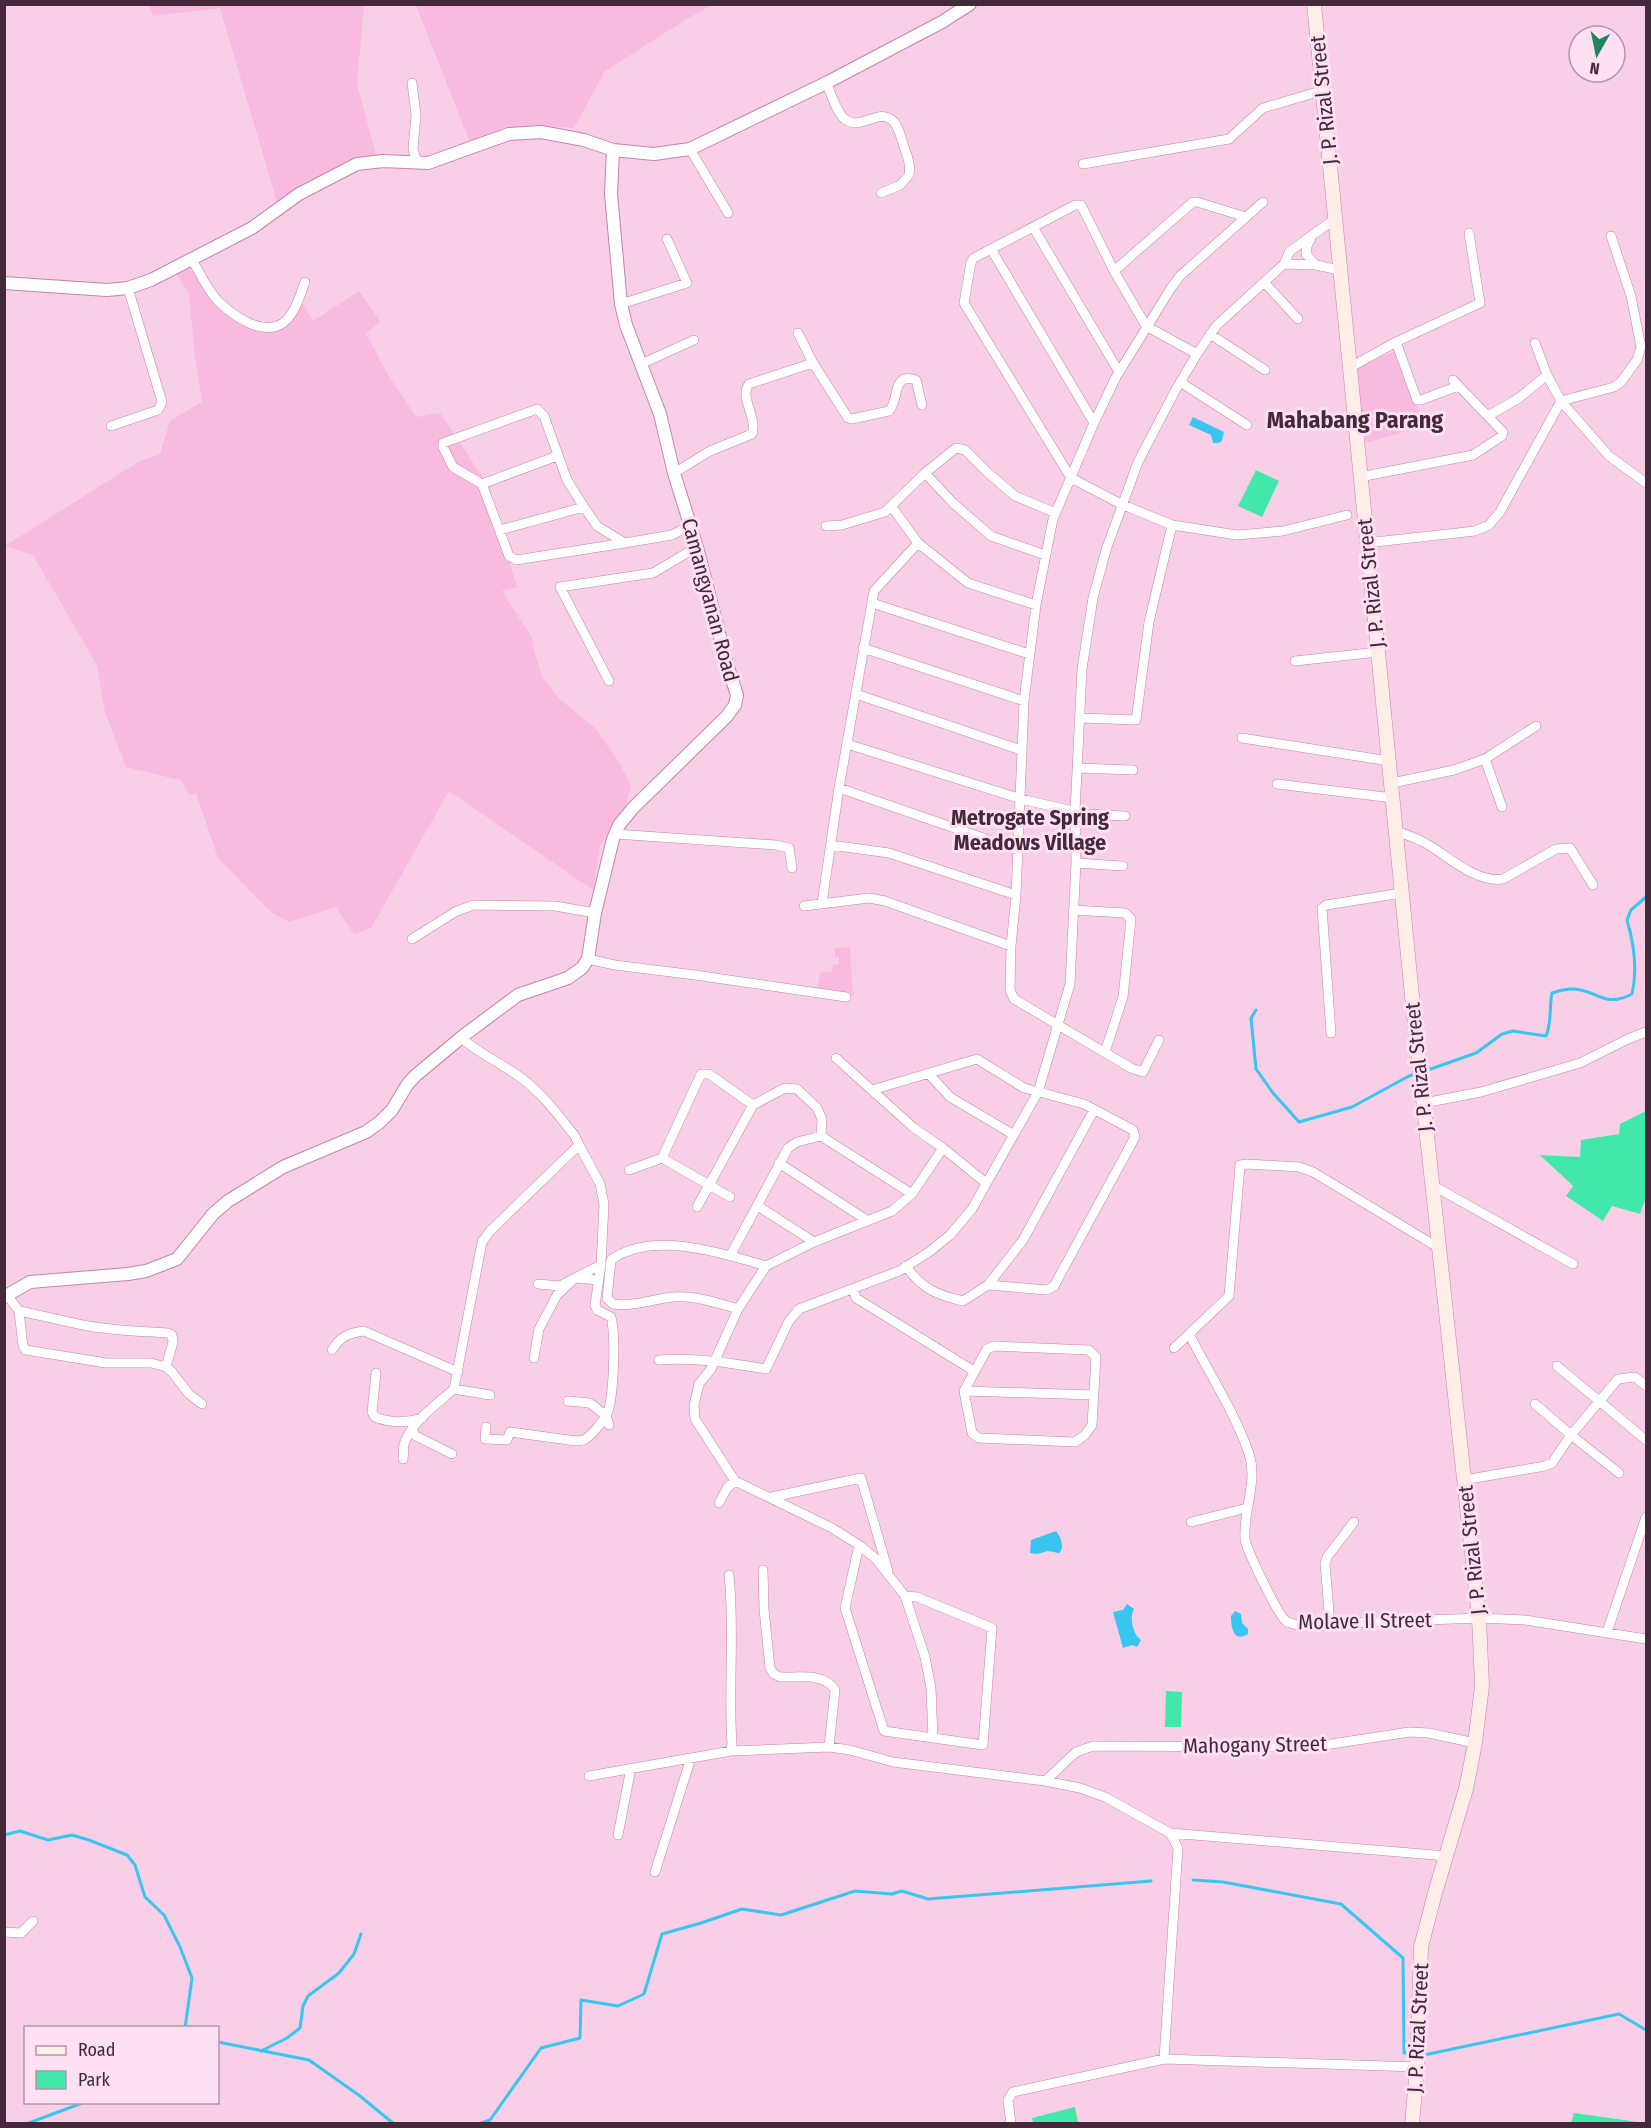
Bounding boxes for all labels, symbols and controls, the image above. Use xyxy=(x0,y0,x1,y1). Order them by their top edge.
north arrow xyxy=(1567,24,1627,84)
street label: J. P. Rizal Street xyxy=(1304,34,1344,166)
text: N xyxy=(1589,58,1601,78)
district label: Mahabang Parang xyxy=(1267,406,1443,434)
street label: Camangyanan Road xyxy=(676,515,744,685)
street label: J. P. Rizal Street xyxy=(1351,517,1391,649)
district label: Metrogate Spring Meadows Village xyxy=(951,804,1109,856)
street label: J. P. Rizal Street xyxy=(1399,1001,1439,1133)
street label: J. P. Rizal Street xyxy=(1452,1484,1492,1616)
street label: Molave II Street xyxy=(1298,1607,1432,1635)
street label: Mahogany Street xyxy=(1183,1731,1327,1759)
street label: J. P. Rizal Street xyxy=(1402,1962,1434,2094)
legend xyxy=(24,2026,219,2104)
text: Road xyxy=(78,2039,115,2061)
text: Park xyxy=(78,2069,111,2091)

